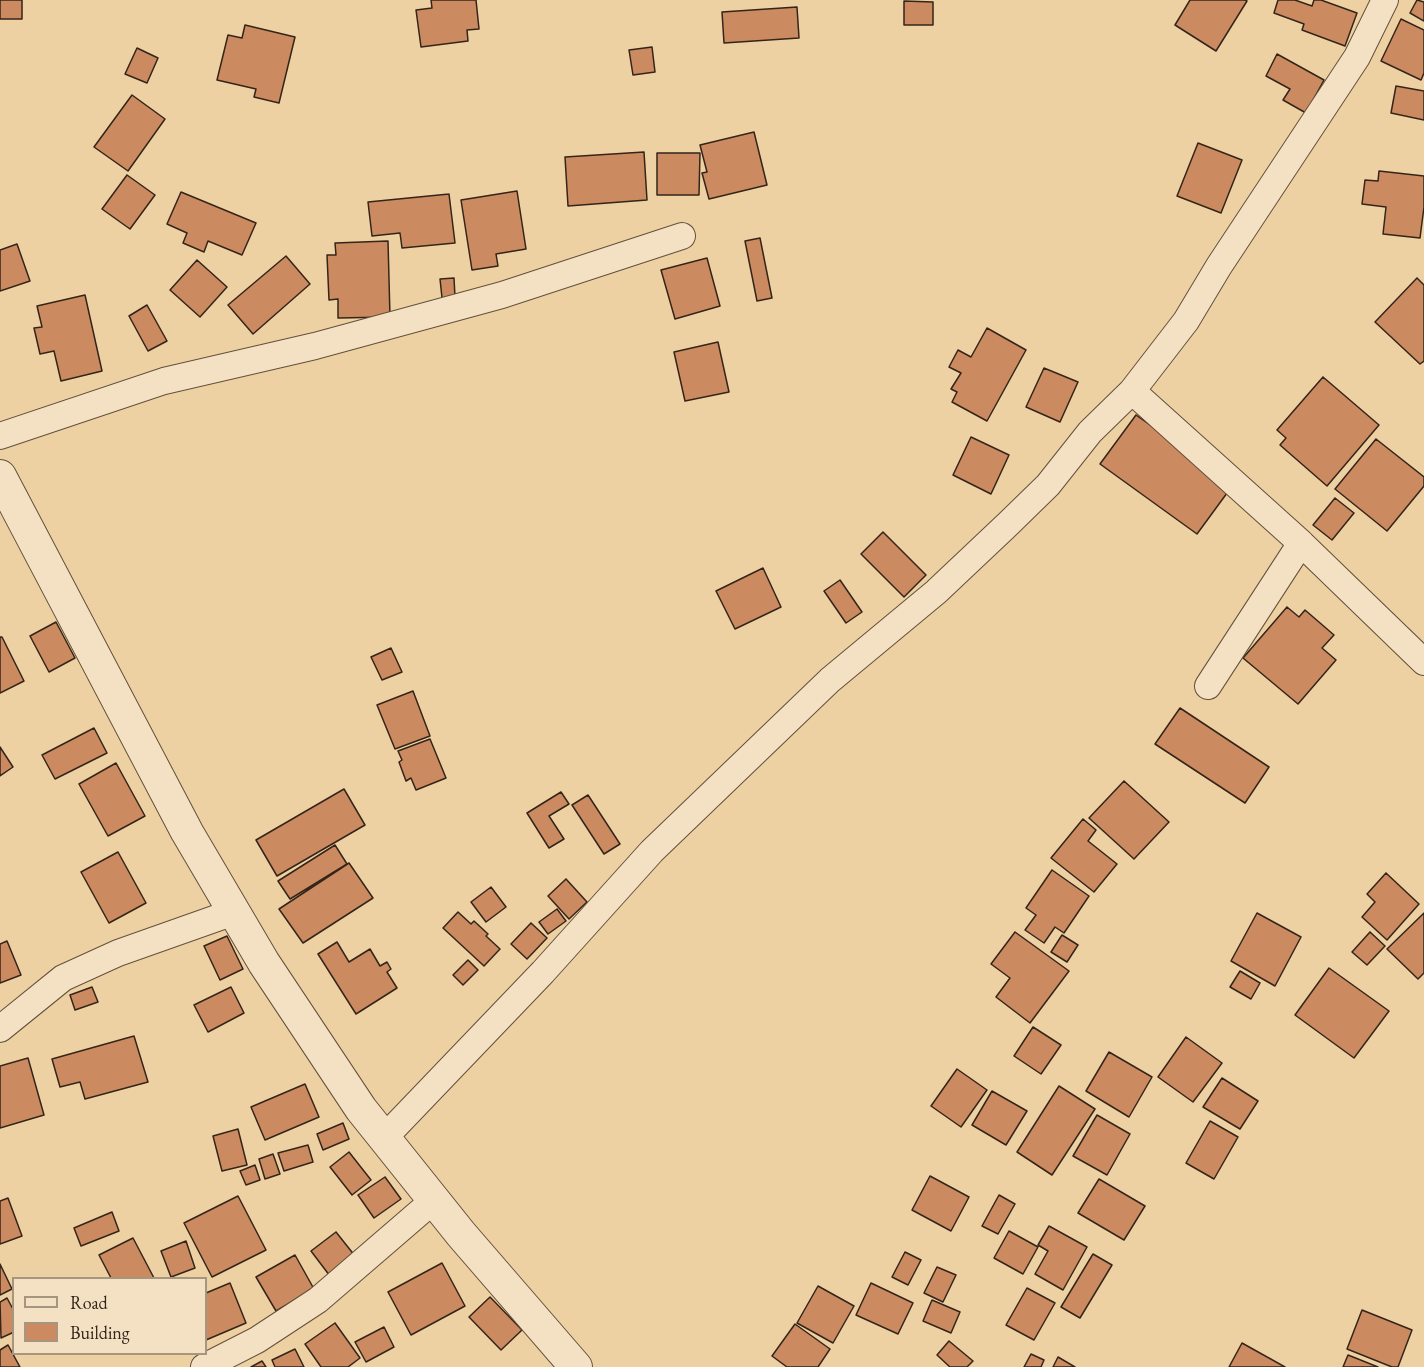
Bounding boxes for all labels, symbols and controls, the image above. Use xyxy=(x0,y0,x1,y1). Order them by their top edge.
legend xyxy=(12,1277,207,1355)
text: Road xyxy=(70,1291,108,1314)
text: Building xyxy=(70,1321,130,1344)

